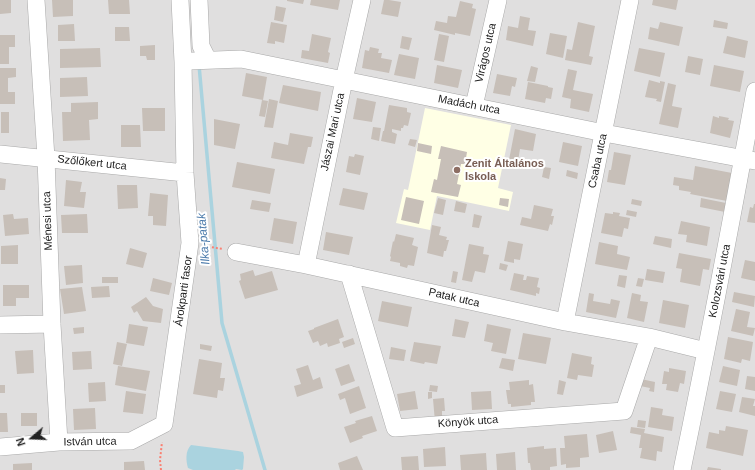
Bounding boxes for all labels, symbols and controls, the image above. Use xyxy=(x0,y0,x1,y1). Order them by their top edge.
street label: Virágos utca xyxy=(473,22,499,84)
street label: Jászai Mari utca xyxy=(318,92,348,172)
street label: Madách utca xyxy=(437,93,501,117)
street label: Csaba utca xyxy=(586,132,610,190)
street label: Szőlőkert utca xyxy=(57,153,127,173)
place label: Zenit Általános Iskola xyxy=(465,157,544,183)
marker: Zenit Általános Iskola xyxy=(452,165,462,175)
street label: Ménesi utca xyxy=(40,191,56,251)
water label: Ilka-patak xyxy=(195,212,213,266)
street label: Kolozsvári utca xyxy=(706,243,734,319)
street label: Árokparti fasor xyxy=(172,255,196,327)
street label: Patak utca xyxy=(427,286,481,310)
street label: Könyök utca xyxy=(437,413,499,431)
north arrow xyxy=(12,418,52,458)
street label: István utca xyxy=(63,435,117,449)
text: N xyxy=(14,436,28,448)

